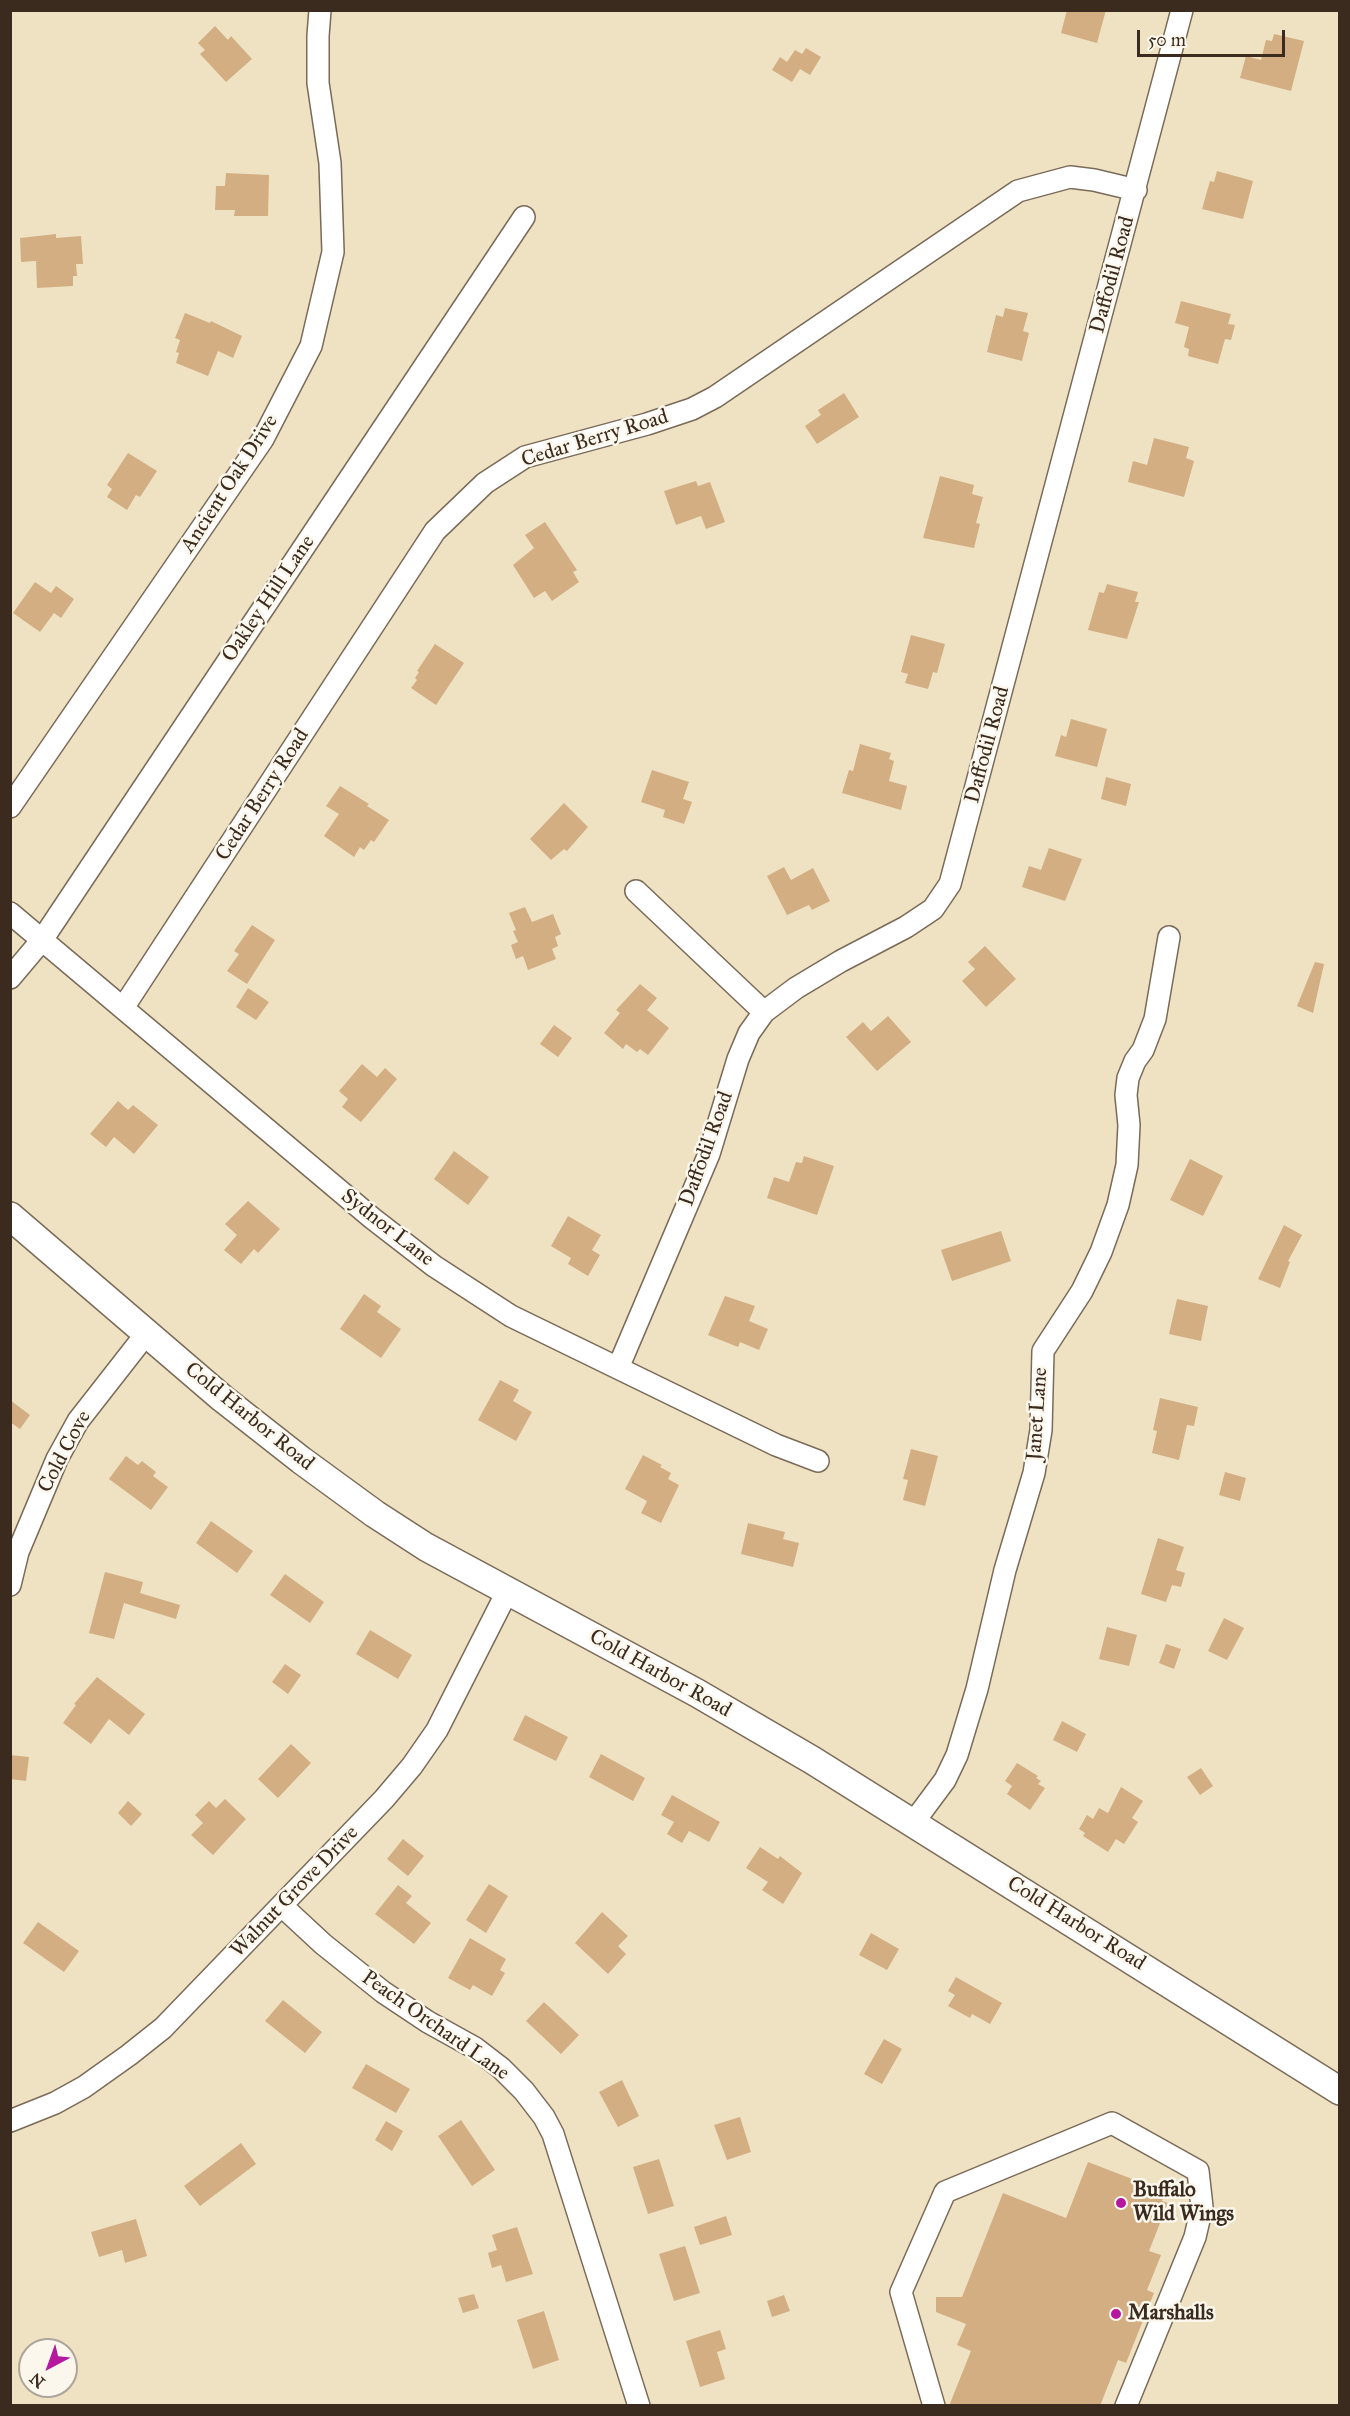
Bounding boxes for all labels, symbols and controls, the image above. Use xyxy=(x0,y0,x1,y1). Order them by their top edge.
scale bar xyxy=(1140,18,1288,56)
text: 50 m xyxy=(1148,29,1186,51)
street label: Daffodil Road xyxy=(1085,214,1141,336)
street label: Cedar Berry Road xyxy=(518,405,672,473)
street label: Ancient Oak Drive xyxy=(176,410,284,558)
street label: Oakley Hill Lane xyxy=(217,531,321,667)
street label: Daffodil Road xyxy=(960,684,1016,806)
street label: Cedar Berry Road xyxy=(211,724,315,866)
street label: Daffodil Road xyxy=(675,1088,739,1210)
street label: Sydnor Lane xyxy=(335,1184,439,1272)
street label: Cold Harbor Road xyxy=(179,1357,319,1477)
street label: Janet Lane xyxy=(1022,1367,1054,1461)
street label: Cold Cove xyxy=(33,1407,97,1497)
street label: Cold Harbor Road xyxy=(585,1625,735,1723)
street label: Walnut Grove Drive xyxy=(226,1821,364,1963)
street label: Cold Harbor Road xyxy=(1002,1871,1150,1977)
street label: Peach Orchard Lane xyxy=(356,1966,514,2086)
place label: Buffalo Wild Wings xyxy=(1133,2178,1234,2228)
marker: Buffalo Wild Wings xyxy=(1114,2196,1128,2210)
place label: Marshalls xyxy=(1128,2301,1214,2327)
marker: Marshalls xyxy=(1109,2307,1123,2321)
north arrow xyxy=(18,2338,78,2398)
text: N xyxy=(26,2369,49,2392)

